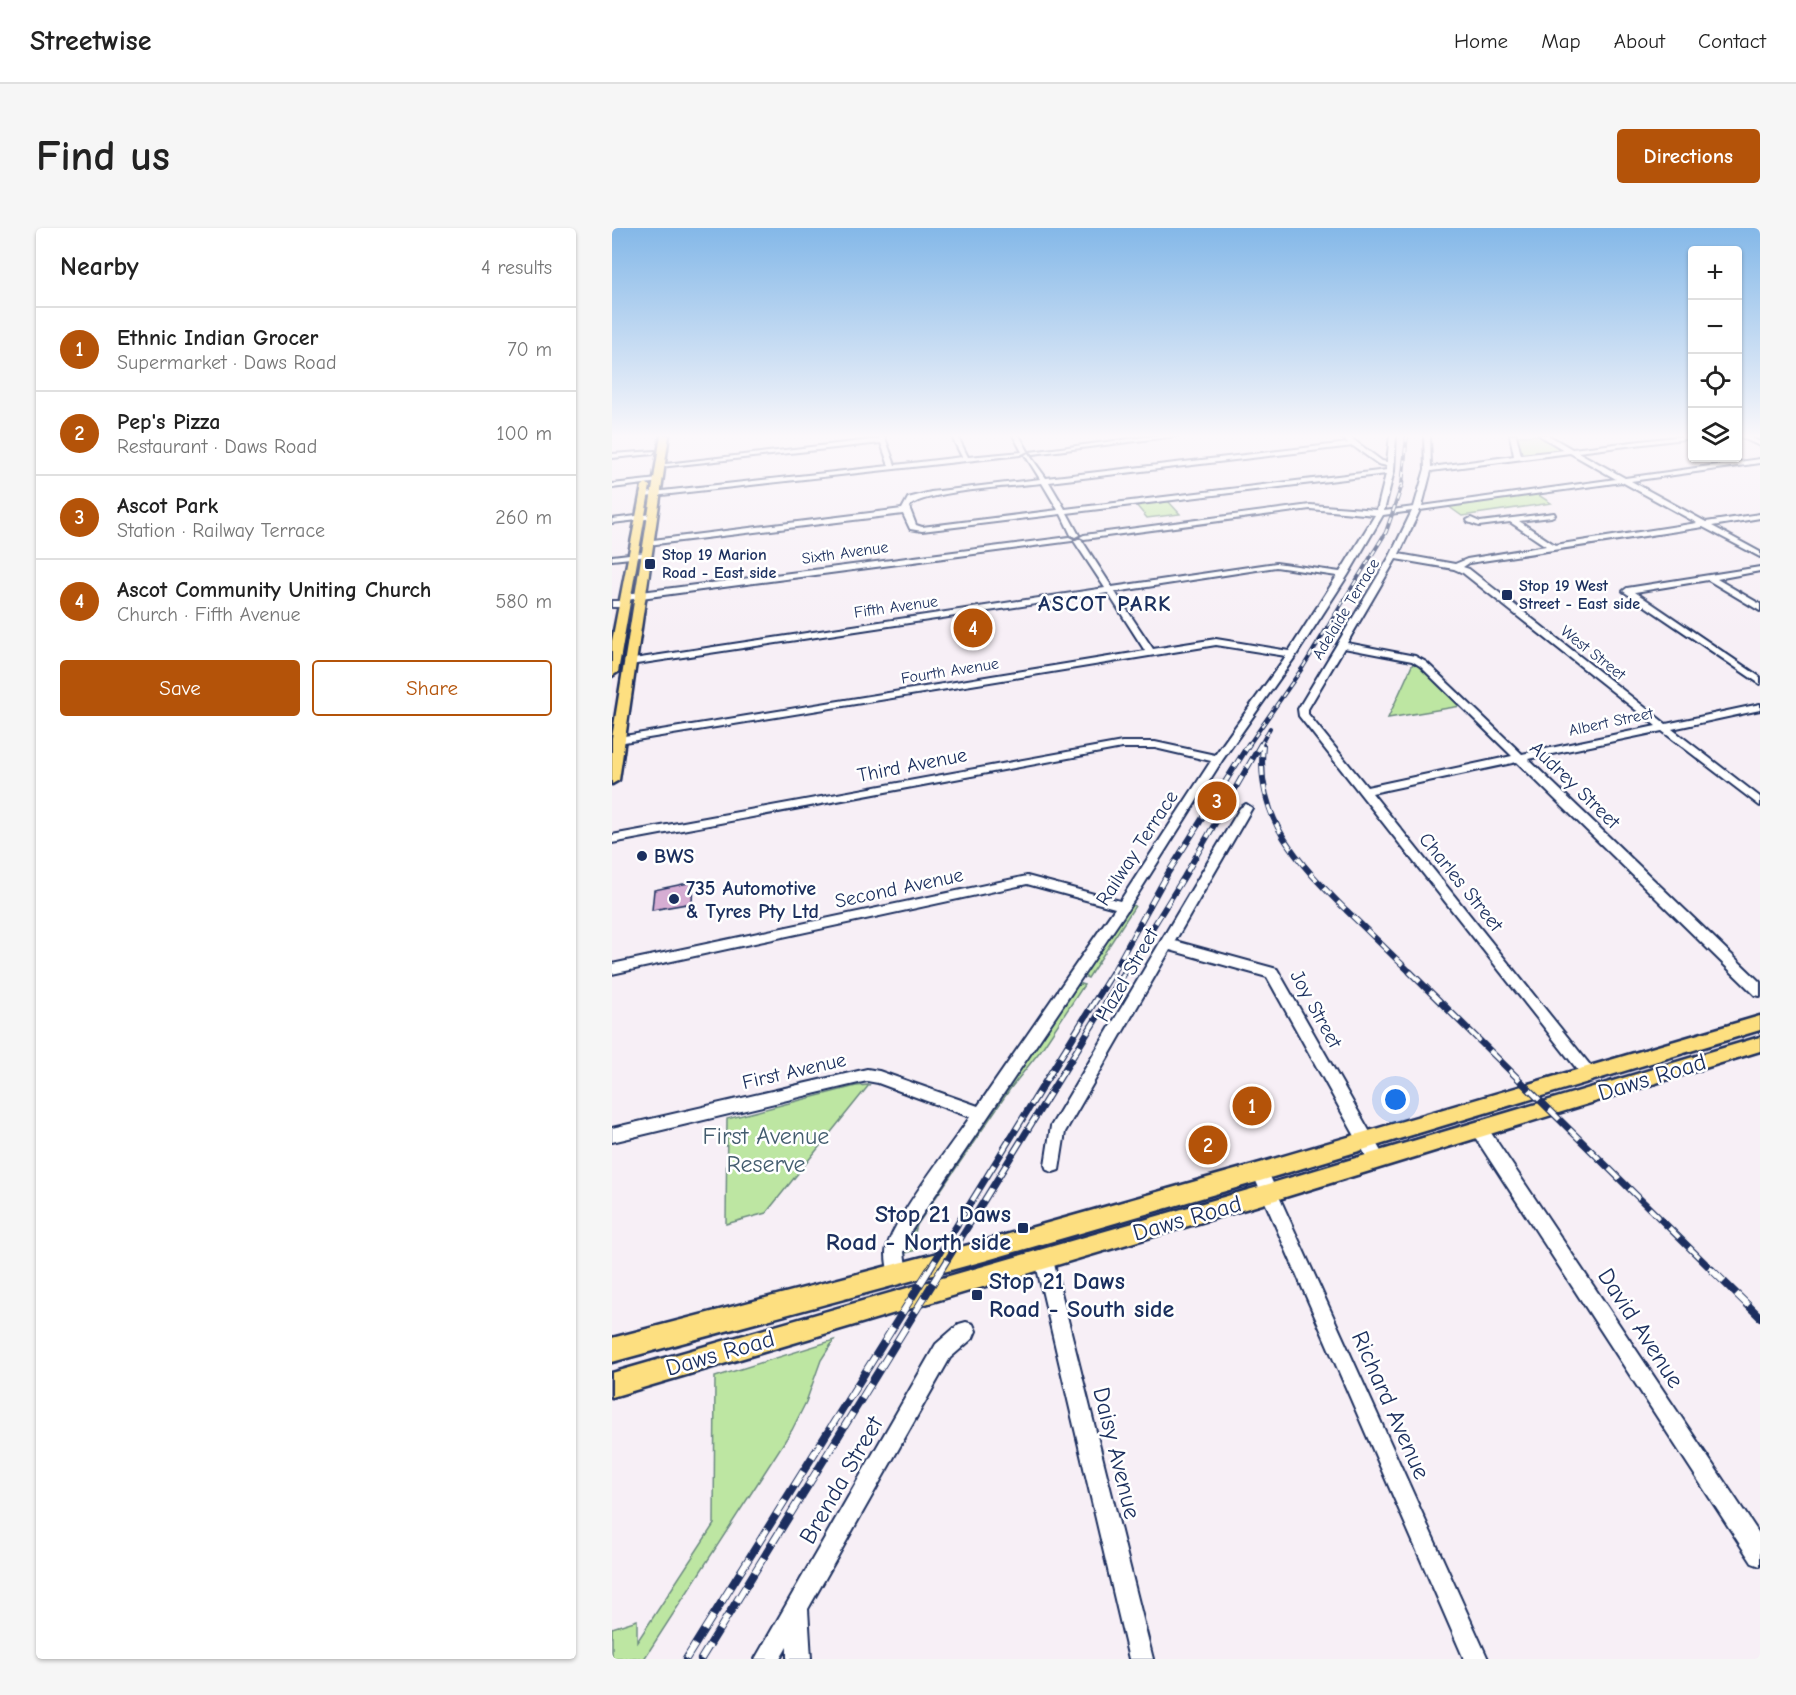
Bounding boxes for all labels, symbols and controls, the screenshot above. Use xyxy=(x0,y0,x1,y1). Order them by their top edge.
text: Streetwise xyxy=(30,25,151,57)
text: Home xyxy=(1454,29,1508,53)
text: Map xyxy=(1541,29,1581,53)
text: About xyxy=(1614,29,1665,53)
text: Contact xyxy=(1698,29,1766,53)
button: Directions xyxy=(1617,129,1760,183)
text: Find us xyxy=(36,132,170,181)
map controls xyxy=(1688,246,1742,462)
button: + xyxy=(1688,246,1742,300)
text: Nearby xyxy=(60,252,139,282)
text: 4 results xyxy=(481,256,552,279)
button: − xyxy=(1688,300,1742,354)
text: Ethnic Indian Grocer xyxy=(117,325,318,351)
text: 1 xyxy=(76,338,83,361)
text: 70 m xyxy=(507,338,552,361)
text: Supermarket · Daws Road xyxy=(117,351,337,374)
button: locate xyxy=(1688,354,1742,408)
button: layers xyxy=(1688,408,1742,462)
text: Pep's Pizza xyxy=(117,409,220,435)
text: 2 xyxy=(75,422,84,445)
text: 100 m xyxy=(497,422,552,445)
text: Restaurant · Daws Road xyxy=(117,435,317,458)
text: Ascot Park xyxy=(117,493,218,519)
text: 3 xyxy=(75,506,84,529)
text: 260 m xyxy=(495,506,552,529)
text: Station · Railway Terrace xyxy=(117,519,325,542)
street label: Sixth Avenue xyxy=(801,538,889,568)
place label: Stop 19 Marion Road - East side xyxy=(662,546,776,582)
street label: Adelaide Terrace xyxy=(1309,555,1383,663)
marker: Stop 19 Marion Road - East side xyxy=(643,557,657,571)
text: Ascot Community Uniting Church xyxy=(117,577,431,603)
place label: Stop 19 West Street - East side xyxy=(1519,577,1640,613)
marker: Stop 19 West Street - East side xyxy=(1500,588,1514,602)
text: 4 xyxy=(75,590,84,613)
text: 580 m xyxy=(495,590,552,613)
district label: ASCOT PARK xyxy=(1038,591,1172,617)
street label: Fifth Avenue xyxy=(853,592,939,622)
text: Church · Fifth Avenue xyxy=(117,603,300,626)
pin: 4 xyxy=(954,606,992,650)
street label: West Street xyxy=(1557,622,1629,684)
street label: Fourth Avenue xyxy=(900,654,1000,688)
button: Save xyxy=(60,660,300,716)
button: Share xyxy=(312,660,552,716)
street label: Albert Street xyxy=(1567,704,1655,740)
street label: Audrey Street xyxy=(1525,737,1626,834)
street label: Third Avenue xyxy=(855,743,969,787)
pin: 3 xyxy=(1198,778,1236,824)
street label: Railway Terrace xyxy=(1091,786,1183,910)
street label: Charles Street xyxy=(1414,828,1509,937)
place label: BWS xyxy=(654,845,694,868)
marker: BWS xyxy=(635,849,649,863)
street label: Second Avenue xyxy=(833,863,965,913)
place label: 735 Automotive & Tyres Pty Ltd xyxy=(686,877,819,923)
marker: 735 Automotive & Tyres Pty Ltd xyxy=(667,892,681,906)
street label: Hazel Street xyxy=(1091,923,1164,1026)
street label: Joy Street xyxy=(1285,966,1347,1053)
street label: Daws Road xyxy=(1595,1047,1709,1107)
street label: First Avenue xyxy=(740,1048,848,1094)
pin: 1 xyxy=(1232,1084,1272,1128)
your location xyxy=(1381,1085,1410,1114)
park label: First Avenue Reserve xyxy=(703,1122,829,1178)
pin: 2 xyxy=(1188,1122,1228,1168)
street label: Daws Road xyxy=(1129,1189,1245,1247)
place label: Stop 21 Daws Road - North side xyxy=(826,1200,1011,1256)
marker: Stop 21 Daws Road - North side xyxy=(1016,1221,1030,1235)
street label: David Avenue xyxy=(1592,1263,1690,1393)
place label: Stop 21 Daws Road - South side xyxy=(989,1267,1175,1323)
marker: Stop 21 Daws Road - South side xyxy=(970,1288,984,1302)
street label: Daws Road xyxy=(662,1324,778,1382)
street label: Richard Avenue xyxy=(1346,1327,1436,1483)
street label: Daisy Avenue xyxy=(1087,1384,1147,1522)
street label: Brenda Street xyxy=(793,1410,889,1549)

